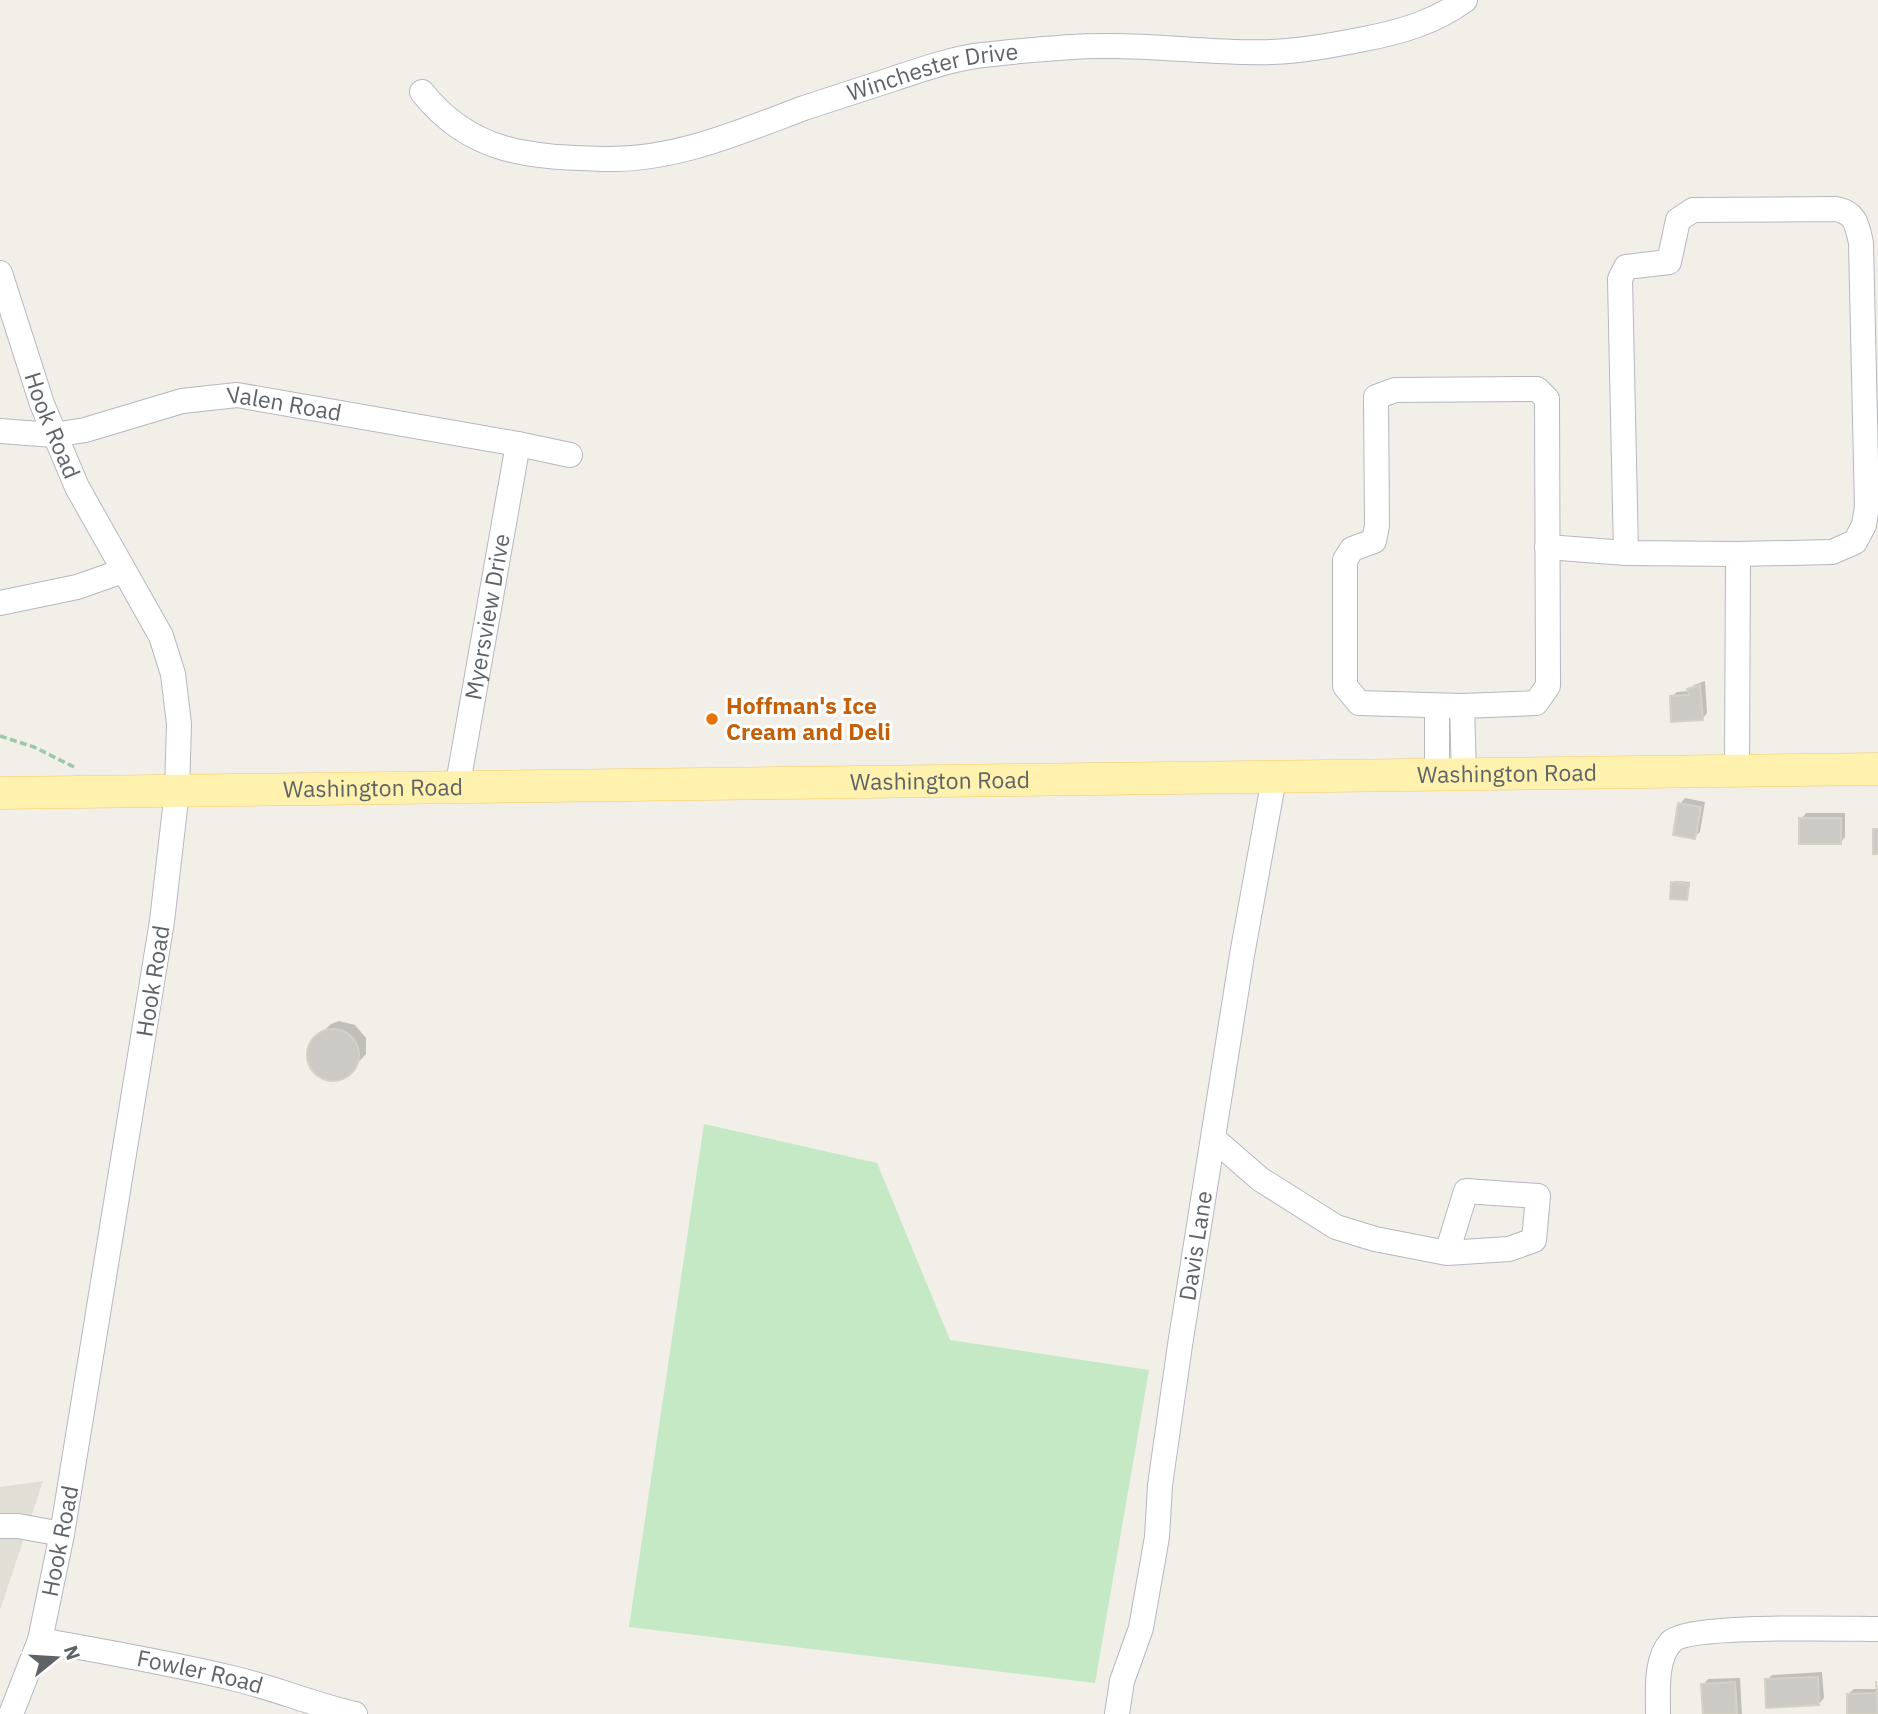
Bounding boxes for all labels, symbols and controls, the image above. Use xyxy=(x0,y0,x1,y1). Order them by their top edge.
street label: Winchester Drive xyxy=(843,35,1019,107)
street label: Hook Road xyxy=(19,368,88,483)
street label: Valen Road xyxy=(225,379,344,427)
street label: Myersview Drive xyxy=(457,531,516,702)
place label: Hoffman's Ice Cream and Deli xyxy=(726,690,891,746)
marker: Hoffman's Ice Cream and Deli xyxy=(704,711,720,727)
street label: Washington Road xyxy=(1417,757,1597,789)
street label: Washington Road xyxy=(850,764,1030,796)
street label: Washington Road xyxy=(283,771,463,803)
street label: Hook Road xyxy=(128,923,176,1039)
street label: Davis Lane xyxy=(1171,1189,1218,1303)
street label: Hook Road xyxy=(34,1483,84,1599)
north arrow xyxy=(21,1623,91,1693)
text: N xyxy=(59,1642,86,1663)
street label: Fowler Road xyxy=(135,1642,267,1700)

